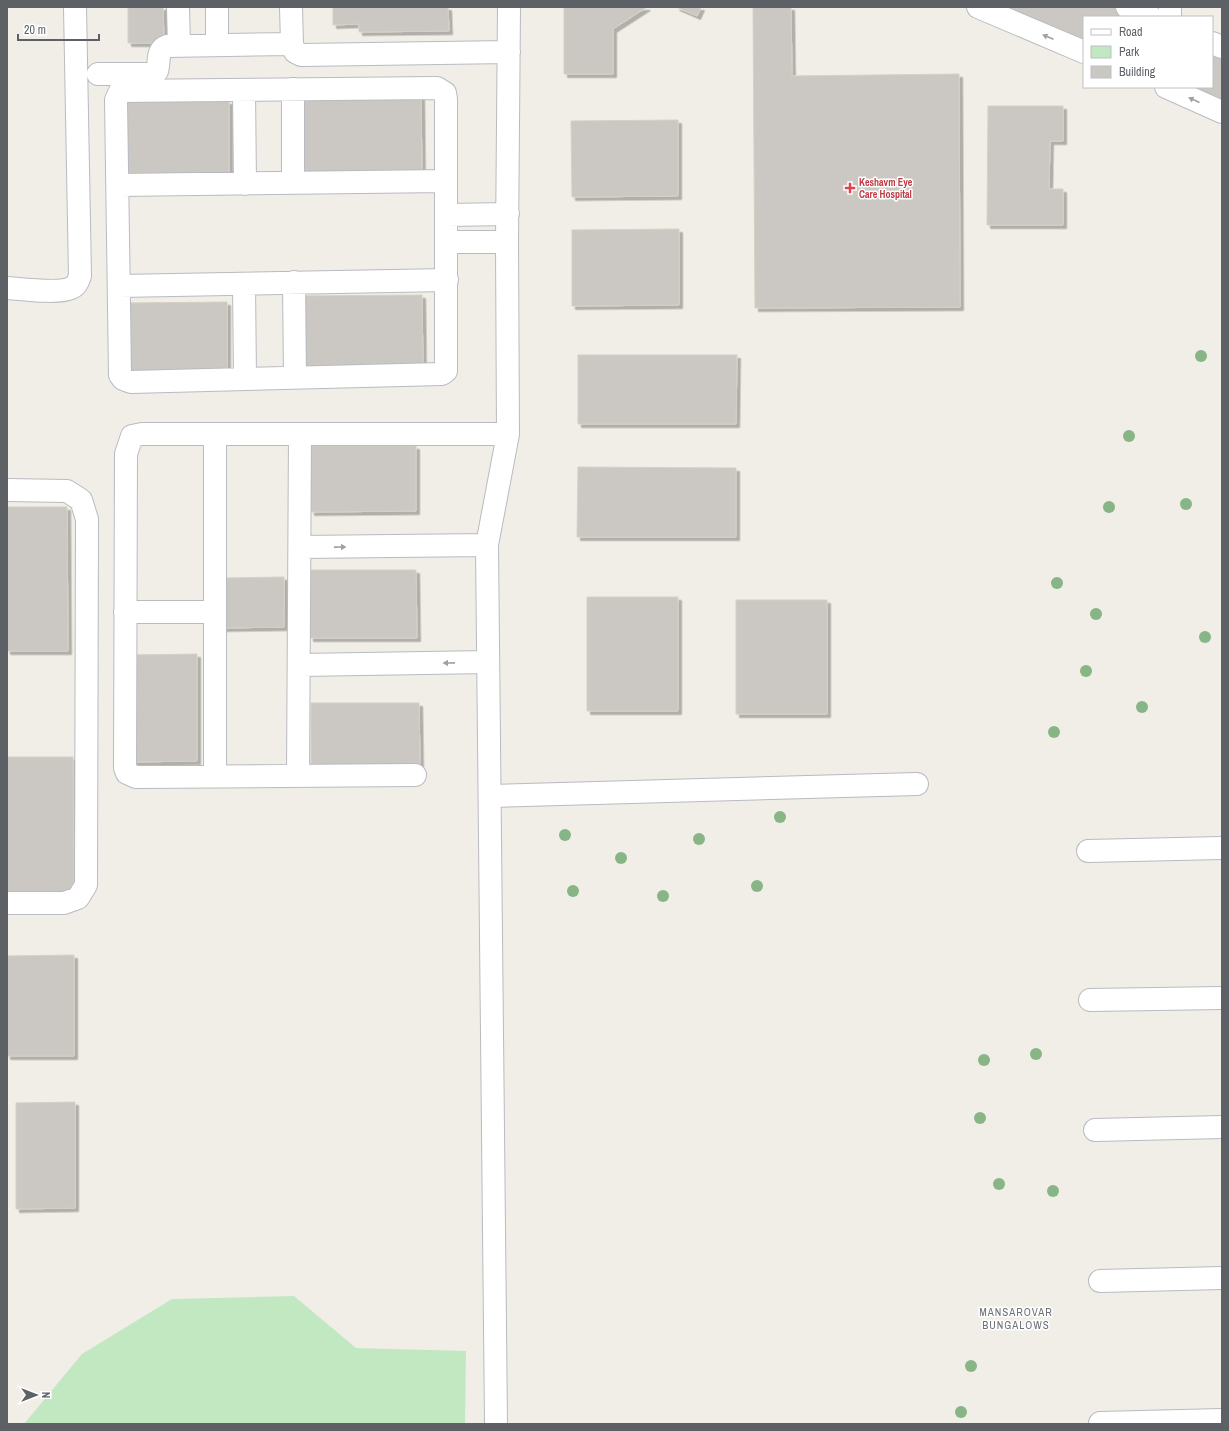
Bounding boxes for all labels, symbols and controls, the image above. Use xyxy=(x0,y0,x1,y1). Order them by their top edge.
scale bar xyxy=(18,16,99,42)
legend xyxy=(1083,16,1213,88)
text: 20 m xyxy=(24,22,46,38)
text: Road xyxy=(1119,24,1143,40)
one-way arrow xyxy=(1042,33,1054,39)
text: Park xyxy=(1119,44,1139,60)
text: Building xyxy=(1119,64,1156,80)
one-way arrow xyxy=(1188,96,1200,103)
place label: Keshavm Eye Care Hospital xyxy=(859,176,913,201)
marker: Keshavm Eye Care Hospital xyxy=(844,182,856,194)
one-way arrow xyxy=(334,544,347,550)
one-way arrow xyxy=(442,660,455,666)
district label: MANSAROVAR BUNGALOWS xyxy=(979,1305,1053,1332)
north arrow xyxy=(16,1375,56,1415)
text: N xyxy=(39,1392,53,1398)

